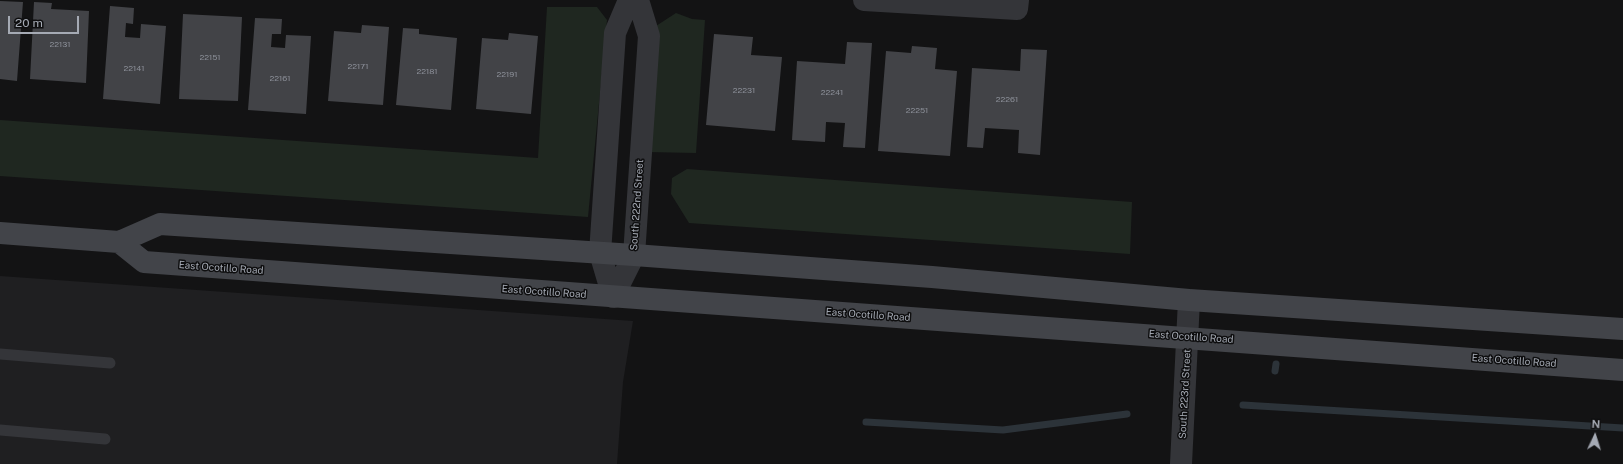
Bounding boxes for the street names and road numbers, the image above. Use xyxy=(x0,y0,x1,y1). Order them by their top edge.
street label: South 222nd Street xyxy=(628,159,646,251)
street label: East Ocotillo Road xyxy=(178,259,264,277)
street label: East Ocotillo Road xyxy=(501,283,587,301)
street label: East Ocotillo Road xyxy=(825,306,911,324)
street label: East Ocotillo Road xyxy=(1148,328,1234,346)
street label: South 223rd Street xyxy=(1177,349,1193,439)
street label: East Ocotillo Road xyxy=(1471,352,1557,370)

